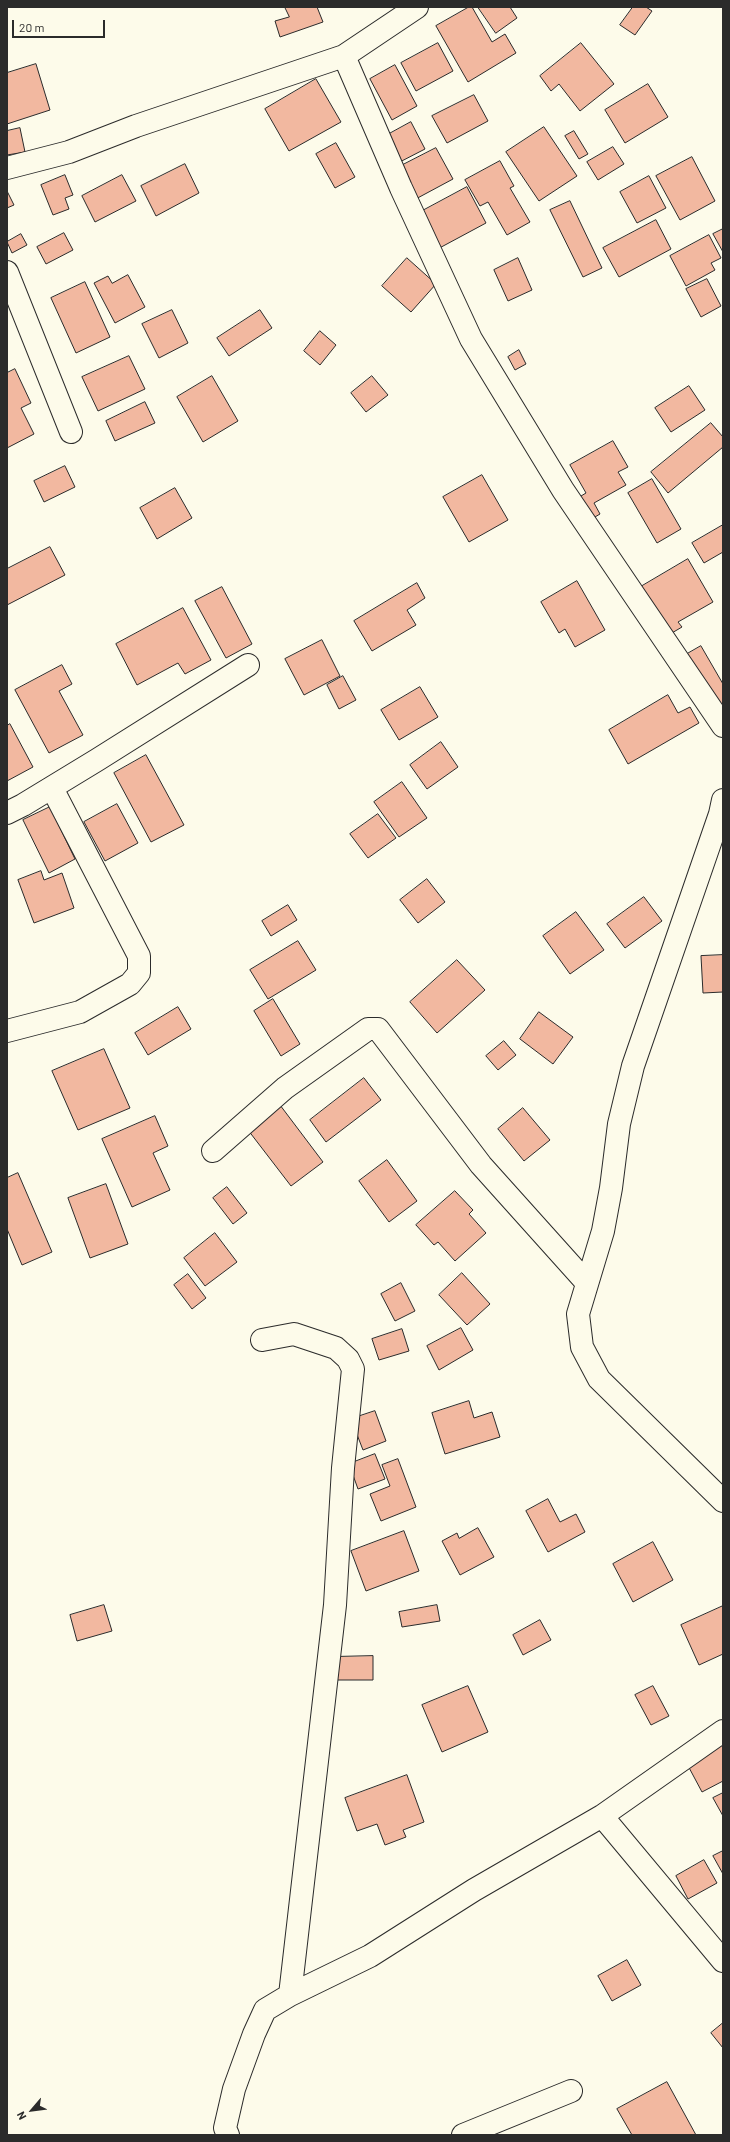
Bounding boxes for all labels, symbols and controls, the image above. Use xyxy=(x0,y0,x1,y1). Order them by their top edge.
scale bar xyxy=(14,12,107,38)
text: 20 m xyxy=(19,20,45,34)
north arrow xyxy=(12,2090,52,2130)
text: N xyxy=(14,2110,28,2122)

